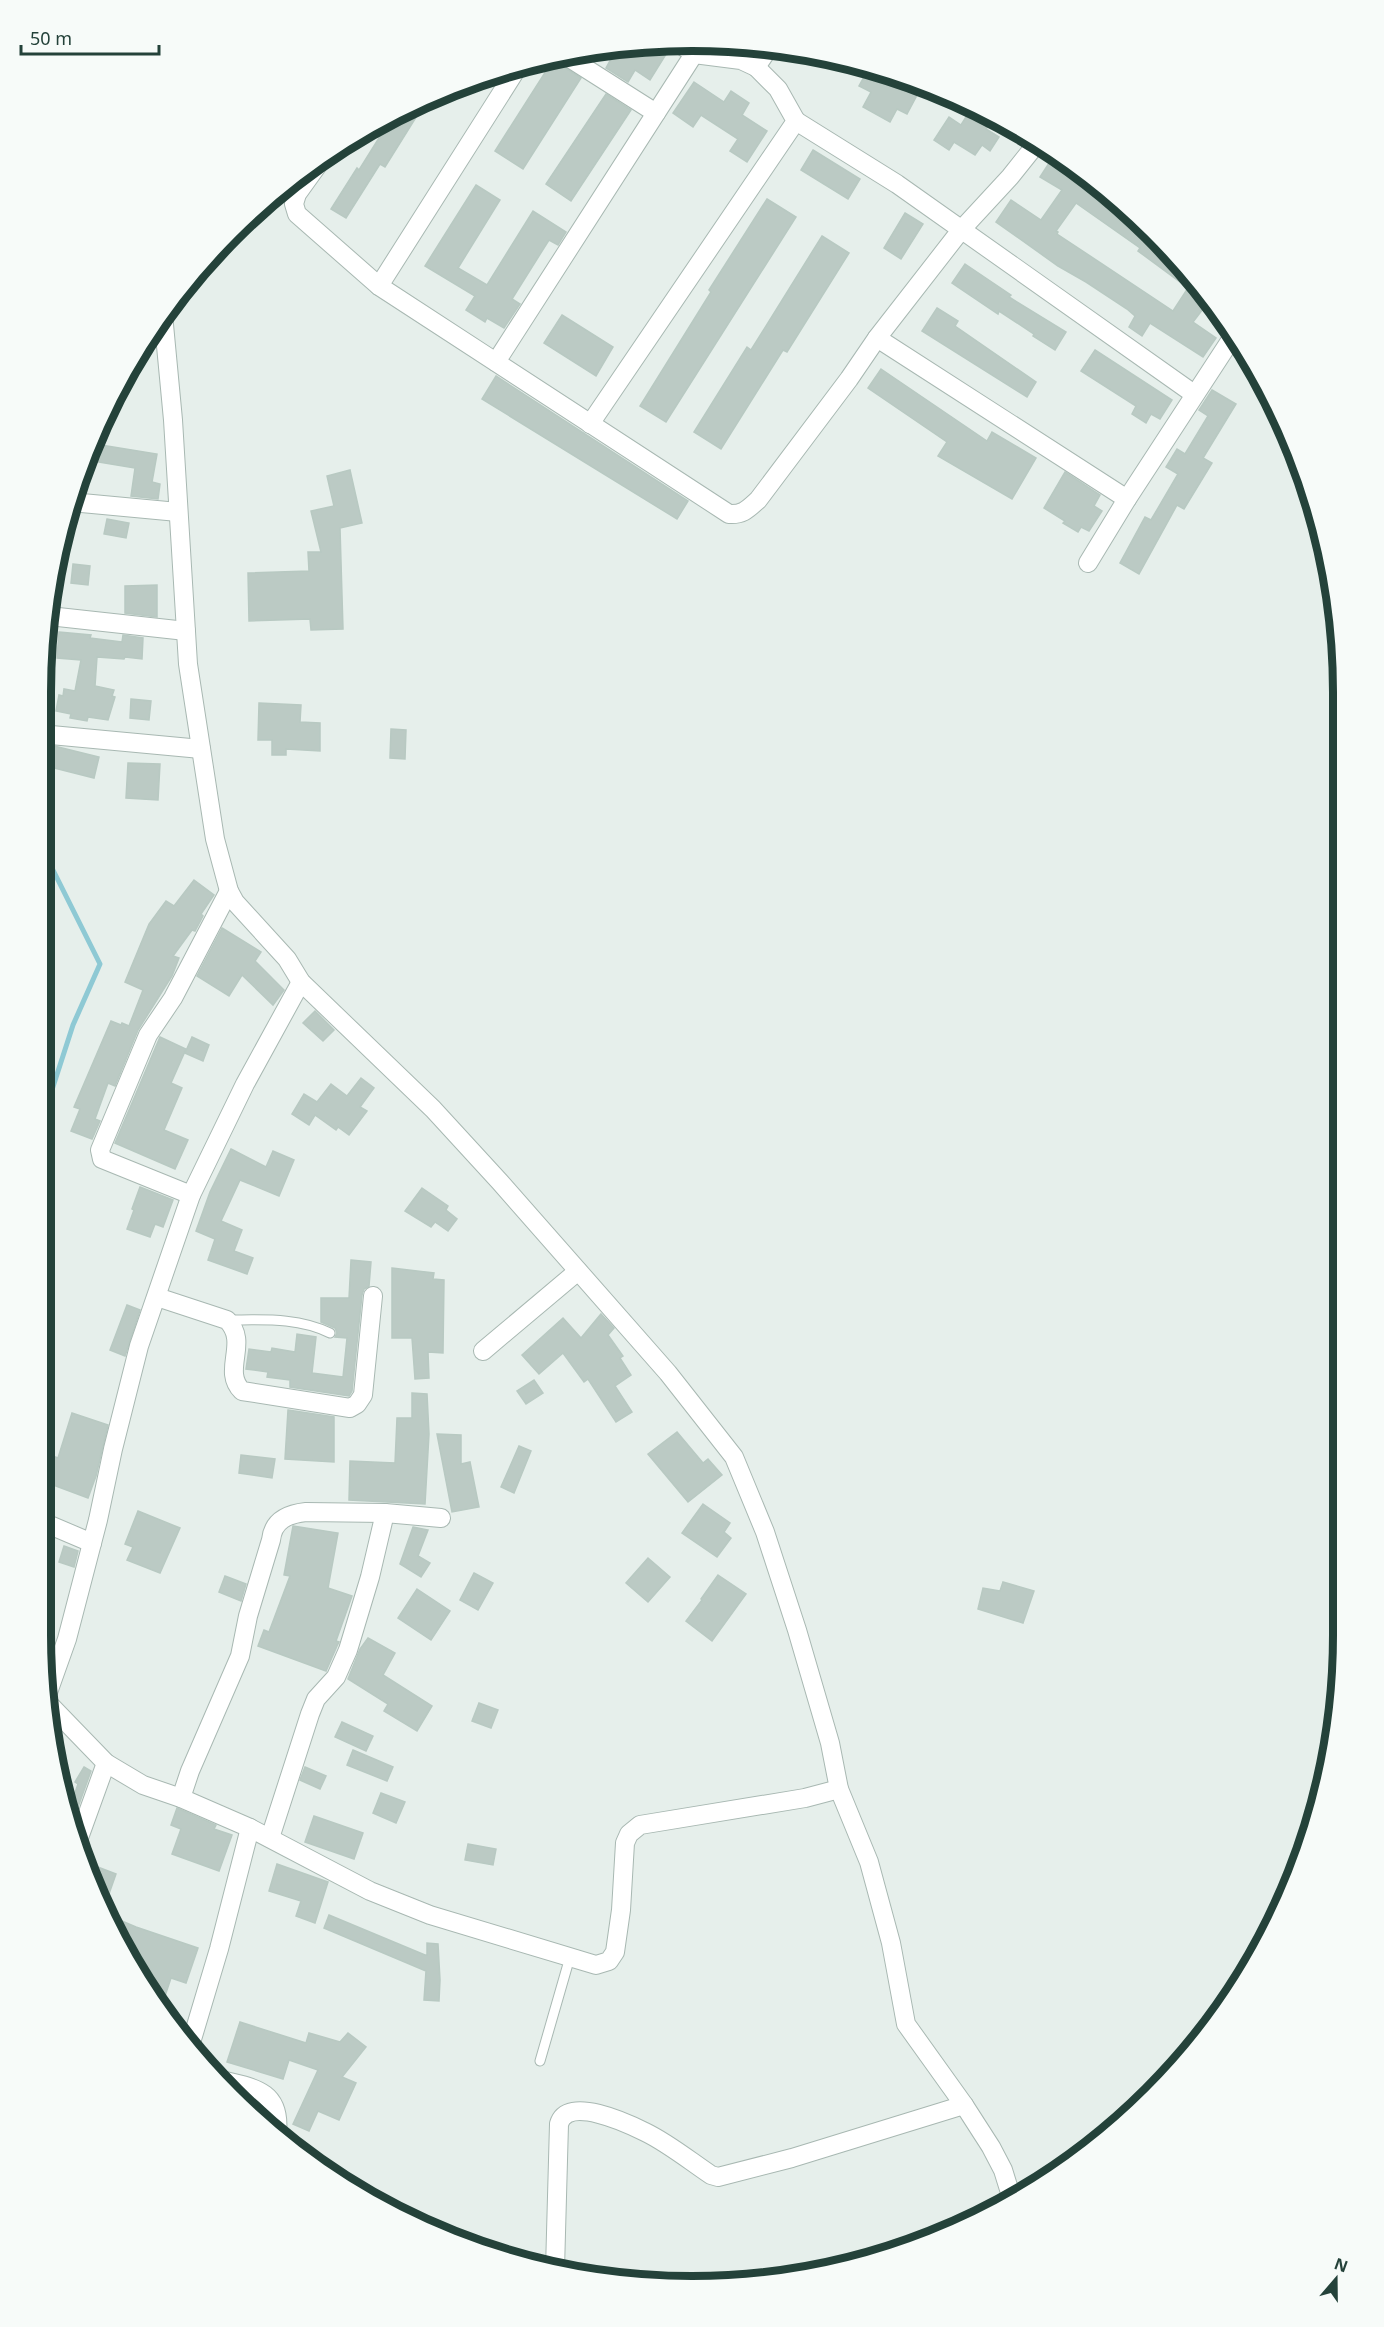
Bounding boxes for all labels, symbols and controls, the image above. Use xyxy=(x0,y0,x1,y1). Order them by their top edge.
scale bar xyxy=(21,18,159,56)
text: 50 m xyxy=(30,26,72,50)
north arrow xyxy=(1306,2249,1366,2309)
text: N xyxy=(1331,2252,1351,2277)

